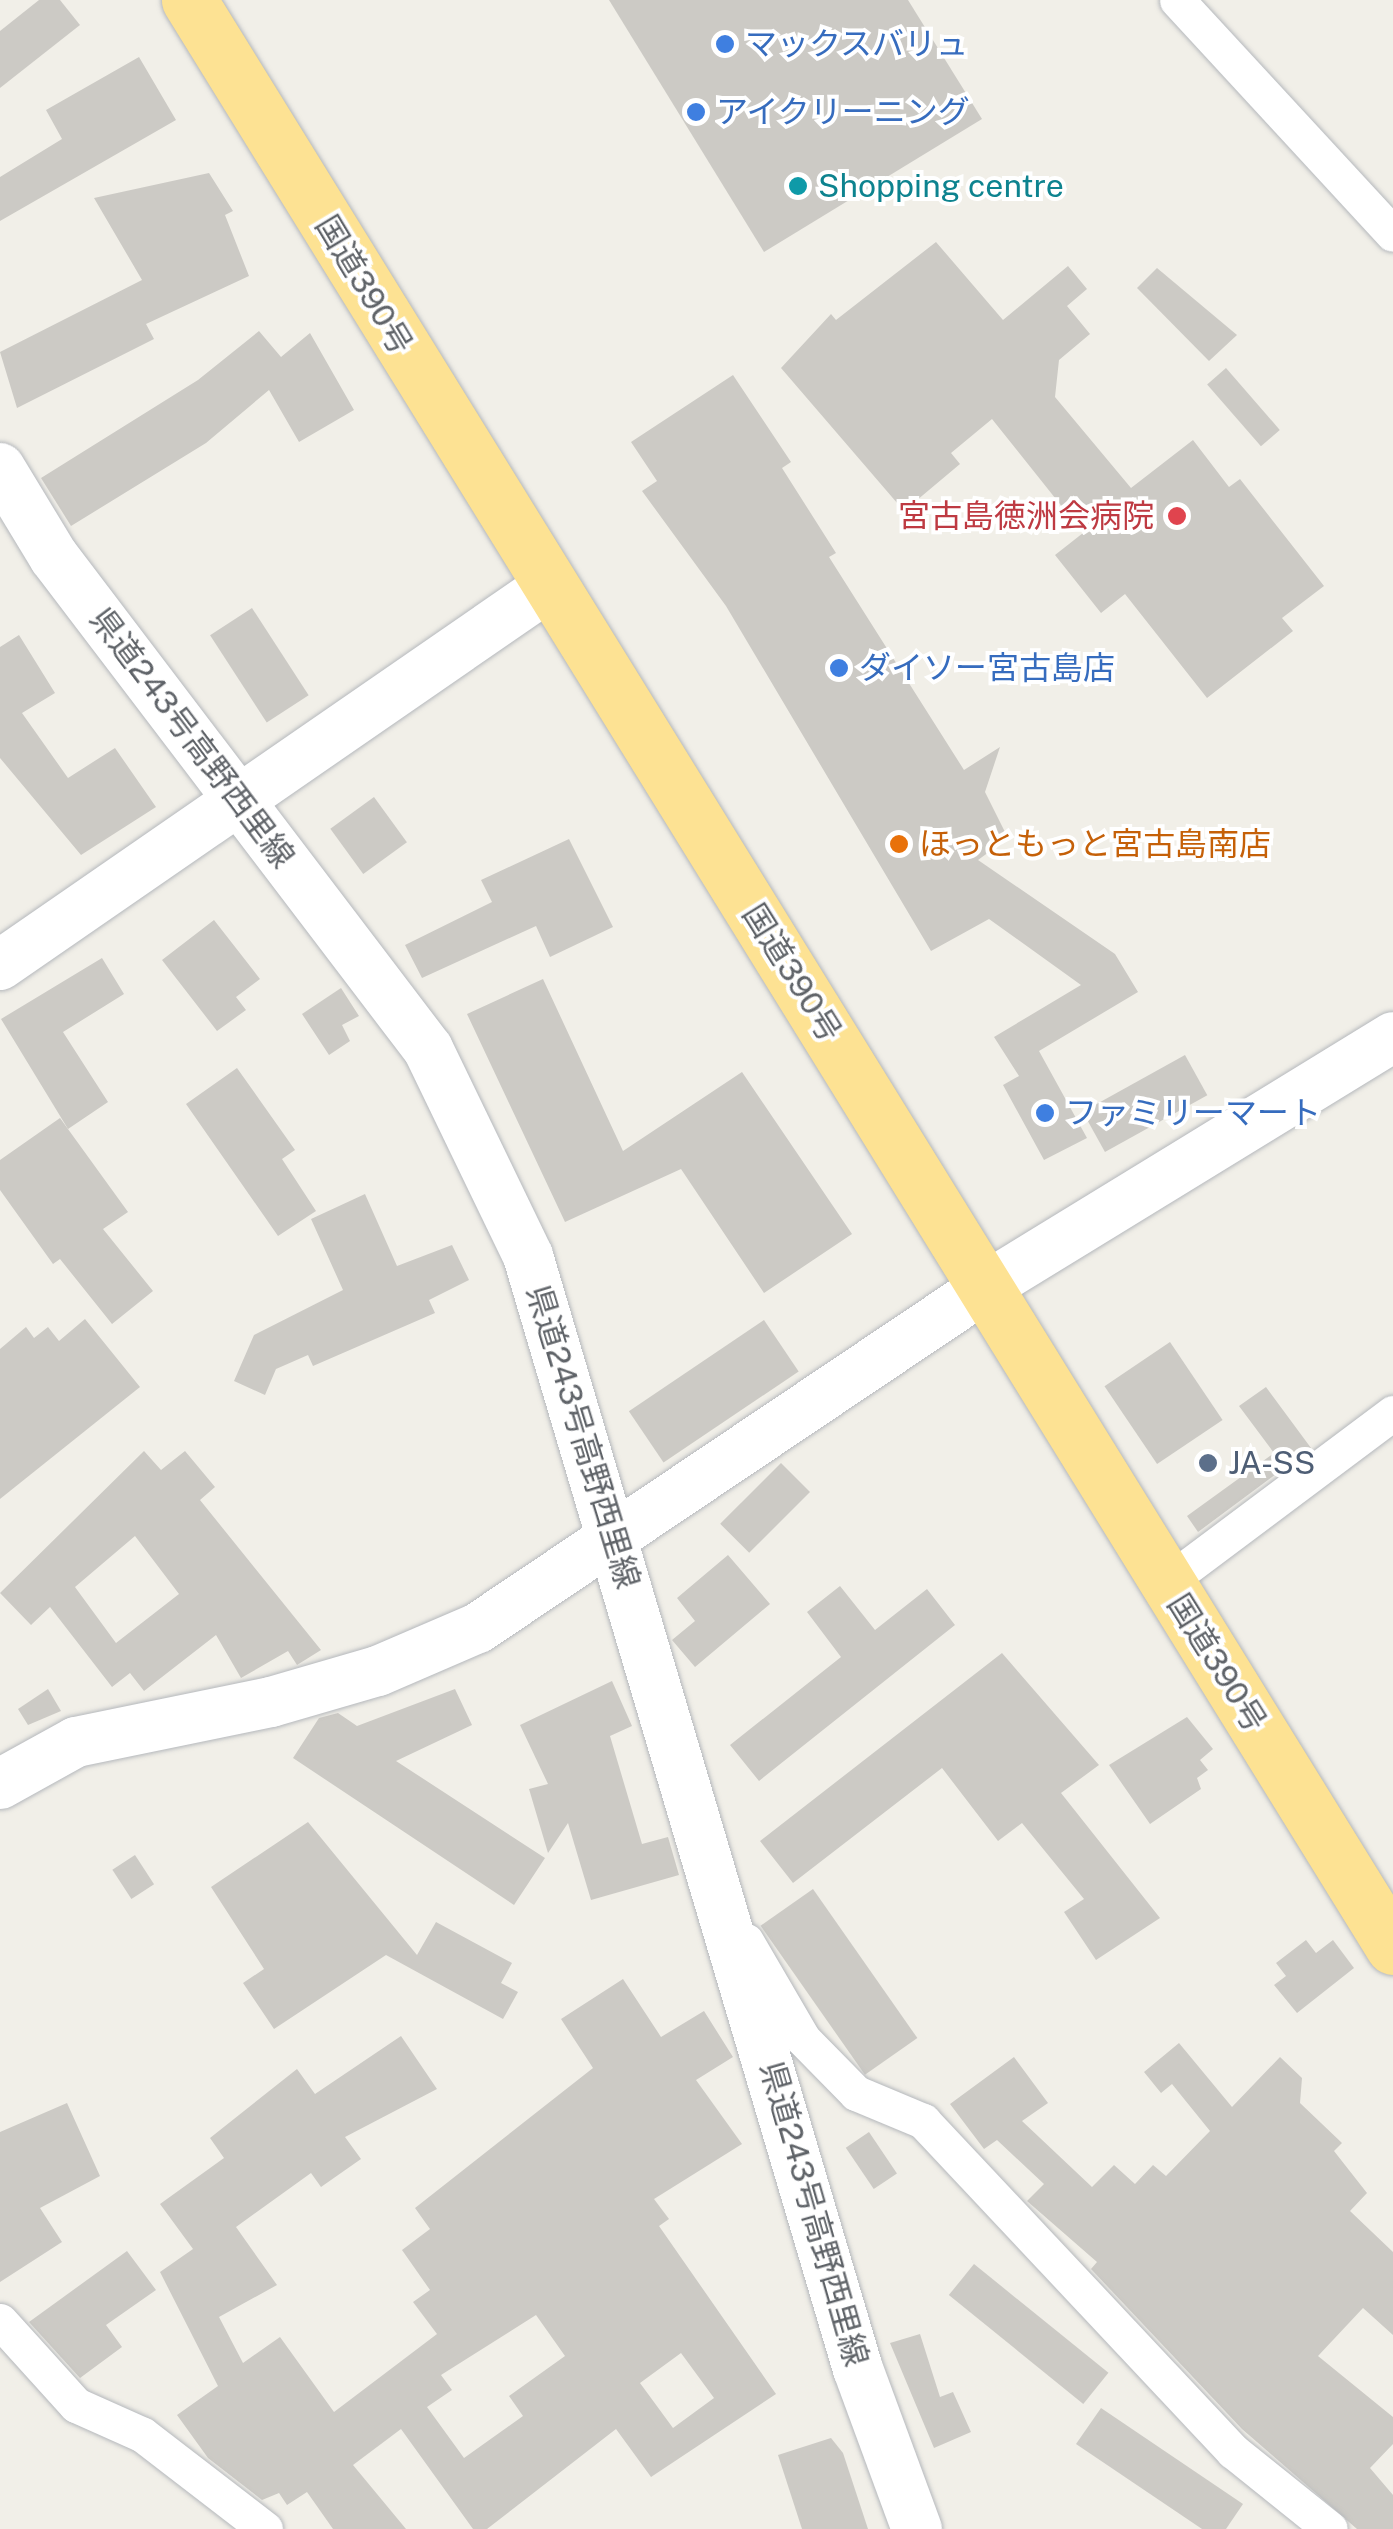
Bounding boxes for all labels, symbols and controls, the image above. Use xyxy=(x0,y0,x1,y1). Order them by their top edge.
place label: マックスバリュ xyxy=(745,25,969,63)
marker: マックスバリュ xyxy=(714,33,736,55)
place label: アイクリーニング xyxy=(716,93,972,131)
marker: アイクリーニング xyxy=(685,101,707,123)
place label: Shopping centre xyxy=(818,167,1064,205)
marker: Shopping centre xyxy=(787,175,809,197)
street label: 国道390号 xyxy=(308,209,420,361)
place label: 宮古島徳洲会病院 xyxy=(898,497,1154,535)
marker: 宮古島徳洲会病院 xyxy=(1164,503,1190,529)
street label: 県道243号高野西里線 xyxy=(82,601,302,875)
place label: ダイソー宮古島店 xyxy=(859,649,1115,687)
marker: ダイソー宮古島店 xyxy=(828,657,850,679)
place label: ほっともっと宮古島南店 xyxy=(919,825,1271,863)
marker: ほっともっと宮古島南店 xyxy=(888,833,910,855)
street label: 国道390号 xyxy=(735,897,849,1049)
place label: ファミリーマート xyxy=(1065,1094,1321,1132)
marker: ファミリーマート xyxy=(1034,1102,1056,1124)
street label: 県道243号高野西里線 xyxy=(519,1281,647,1593)
place label: JA-SS xyxy=(1228,1444,1316,1482)
marker: JA-SS xyxy=(1197,1452,1219,1474)
street label: 国道390号 xyxy=(1160,1587,1274,1739)
street label: 県道243号高野西里線 xyxy=(752,2057,876,2371)

